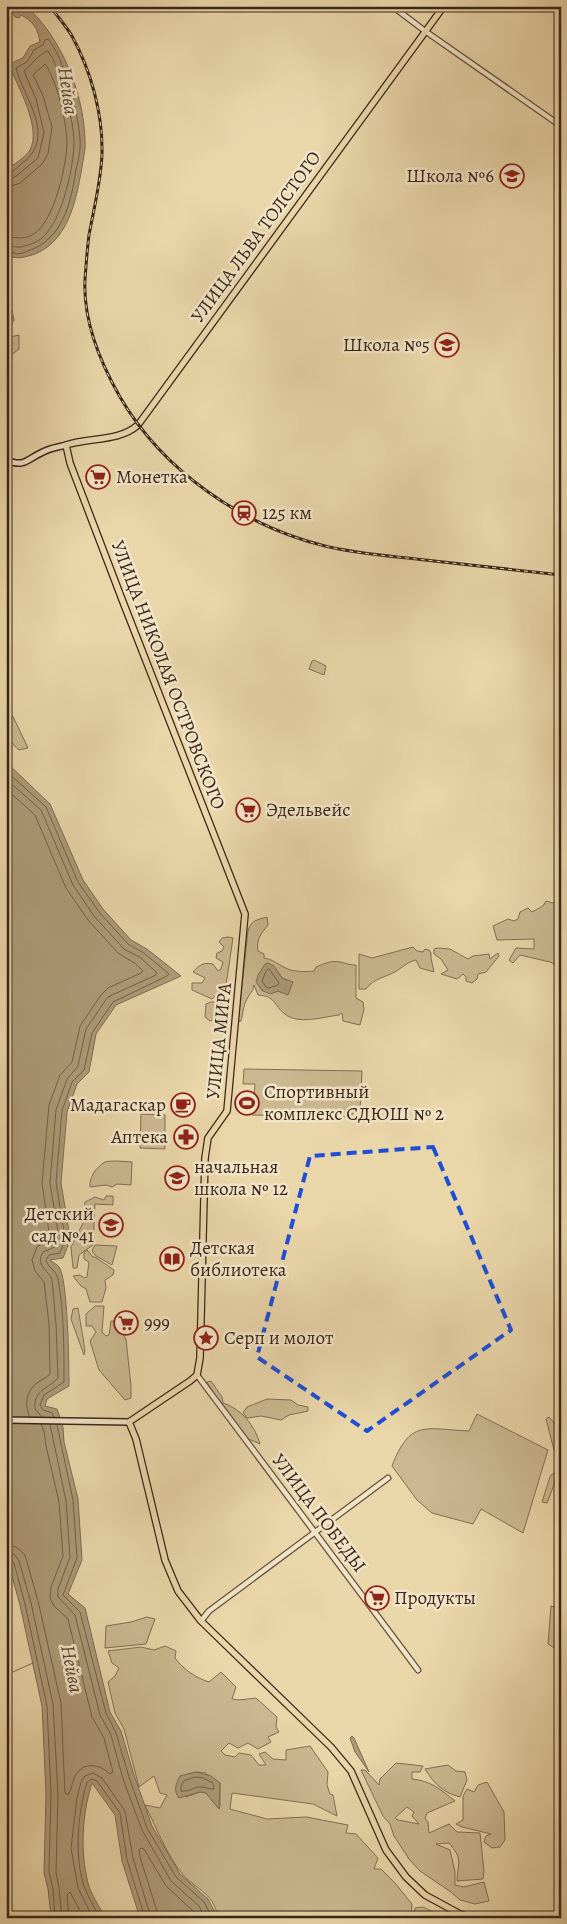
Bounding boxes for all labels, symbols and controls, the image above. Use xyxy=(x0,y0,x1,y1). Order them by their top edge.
water label: Нейва xyxy=(51,65,85,117)
street label: УЛИЦА ЛЬВА ТОЛСТОГО xyxy=(185,146,327,328)
place label: Школа №6 xyxy=(406,163,494,189)
school or university icon: Школа №6 xyxy=(499,163,525,189)
place label: Школа №5 xyxy=(343,332,430,358)
school or university icon: Школа №5 xyxy=(434,332,460,358)
supermarket icon: Монетка xyxy=(85,464,111,490)
place label: Монетка xyxy=(116,464,188,490)
station icon: 125 км xyxy=(231,500,257,526)
place label: 125 км xyxy=(262,500,312,526)
street label: УЛИЦА НИКОЛАЯ ОСТРОВСКОГО xyxy=(105,537,231,813)
supermarket icon: Эдельвейс xyxy=(235,797,261,823)
place label: Эдельвейс xyxy=(266,797,351,823)
street label: УЛИЦА МИРА xyxy=(200,981,238,1100)
place label: Спортивный комплекс СДЮШ № 2 xyxy=(264,1079,444,1127)
sports icon: Спортивный комплекс СДЮШ № 2 xyxy=(234,1090,260,1116)
place label: Мадагаскар xyxy=(70,1092,166,1118)
cafe icon: Мадагаскар xyxy=(170,1092,196,1118)
place label: Аптека xyxy=(110,1124,168,1150)
pharmacy icon: Аптека xyxy=(173,1124,199,1150)
place label: начальная школа № 12 xyxy=(194,1154,288,1202)
school or university icon: начальная школа № 12 xyxy=(164,1165,190,1191)
place label: Детский сад №41 xyxy=(24,1201,94,1249)
school or university icon: Детский сад №41 xyxy=(98,1212,124,1238)
place label: Детская библиотека xyxy=(190,1235,287,1283)
library icon: Детская библиотека xyxy=(159,1246,185,1272)
supermarket icon: 999 xyxy=(113,1310,139,1336)
place label: 999 xyxy=(144,1310,170,1336)
place icon: Серп и молот xyxy=(193,1325,219,1351)
place label: Серп и молот xyxy=(224,1325,334,1351)
street label: УЛИЦА ПОБЕДЫ xyxy=(266,1448,372,1578)
supermarket icon: Продукты xyxy=(364,1585,390,1611)
place label: Продукты xyxy=(394,1585,476,1611)
water label: Нейва xyxy=(54,1643,90,1695)

